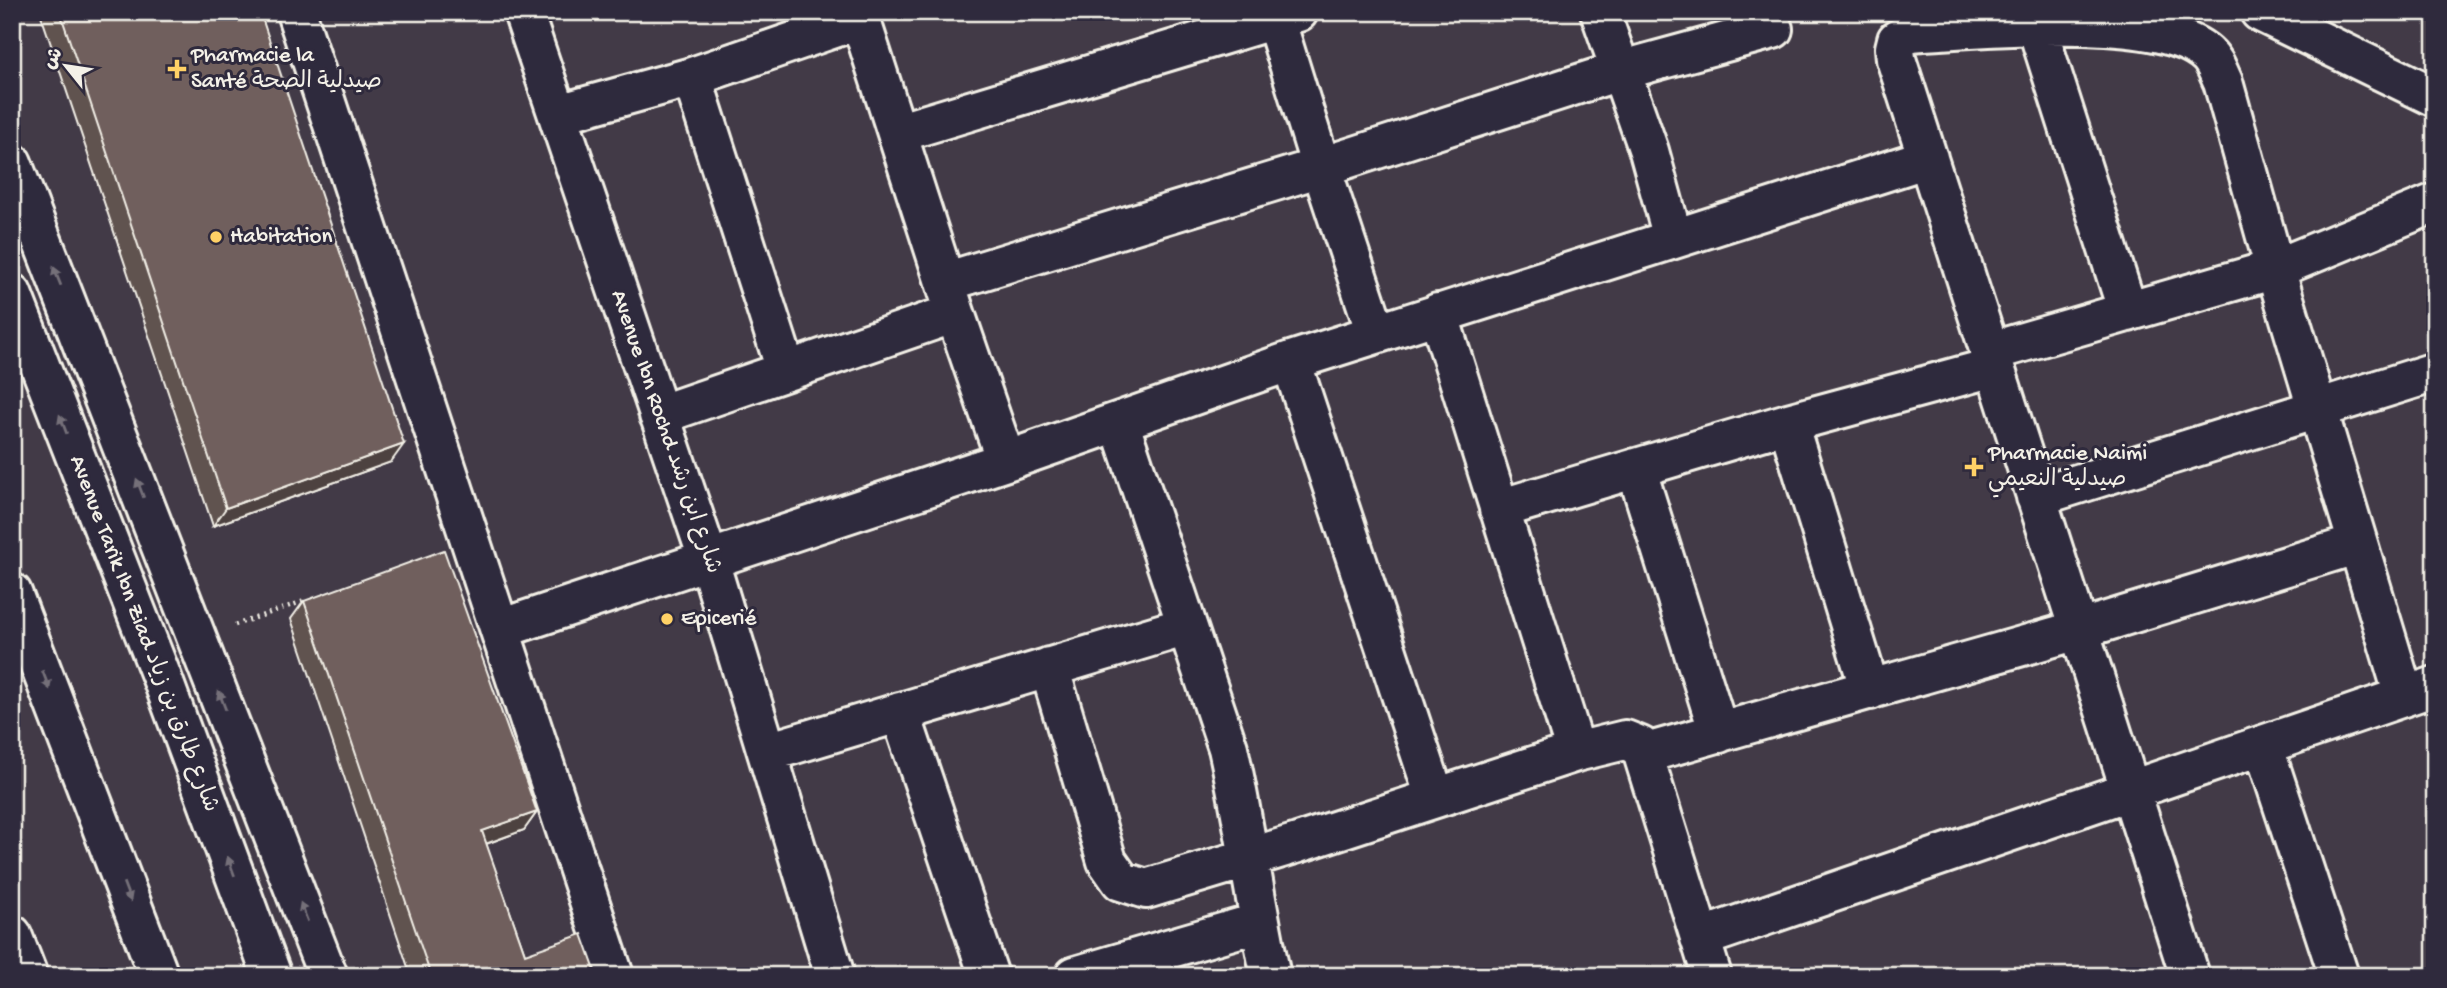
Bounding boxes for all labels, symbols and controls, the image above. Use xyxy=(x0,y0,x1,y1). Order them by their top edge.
north arrow xyxy=(32,32,102,102)
place label: Pharmacie la Santé صيدلية الصحة xyxy=(190,43,382,96)
text: ش xyxy=(39,44,70,74)
marker: Pharmacie la Santé صيدلية الصحة xyxy=(169,61,185,77)
place label: Habitation xyxy=(230,224,332,251)
marker: Habitation xyxy=(208,229,224,245)
one-way arrow xyxy=(51,265,62,286)
street label: Avenue Ibn Rochd شارع ابن رشد xyxy=(604,287,726,577)
one-way arrow xyxy=(57,414,68,435)
place label: Pharmacie Naimi صيدلية النعيمي xyxy=(1987,441,2147,498)
street label: Avenue Tarik Ibn Ziad شارع طارق بن زياد xyxy=(62,452,224,816)
marker: Pharmacie Naimi صيدلية النعيمي xyxy=(1966,459,1982,475)
one-way arrow xyxy=(134,477,145,498)
place label: Epicerié xyxy=(681,606,757,633)
marker: Epicerié xyxy=(659,611,675,627)
one-way arrow xyxy=(40,669,51,690)
one-way arrow xyxy=(217,689,228,710)
one-way arrow xyxy=(225,855,236,876)
one-way arrow xyxy=(122,882,133,903)
one-way arrow xyxy=(298,901,309,922)

